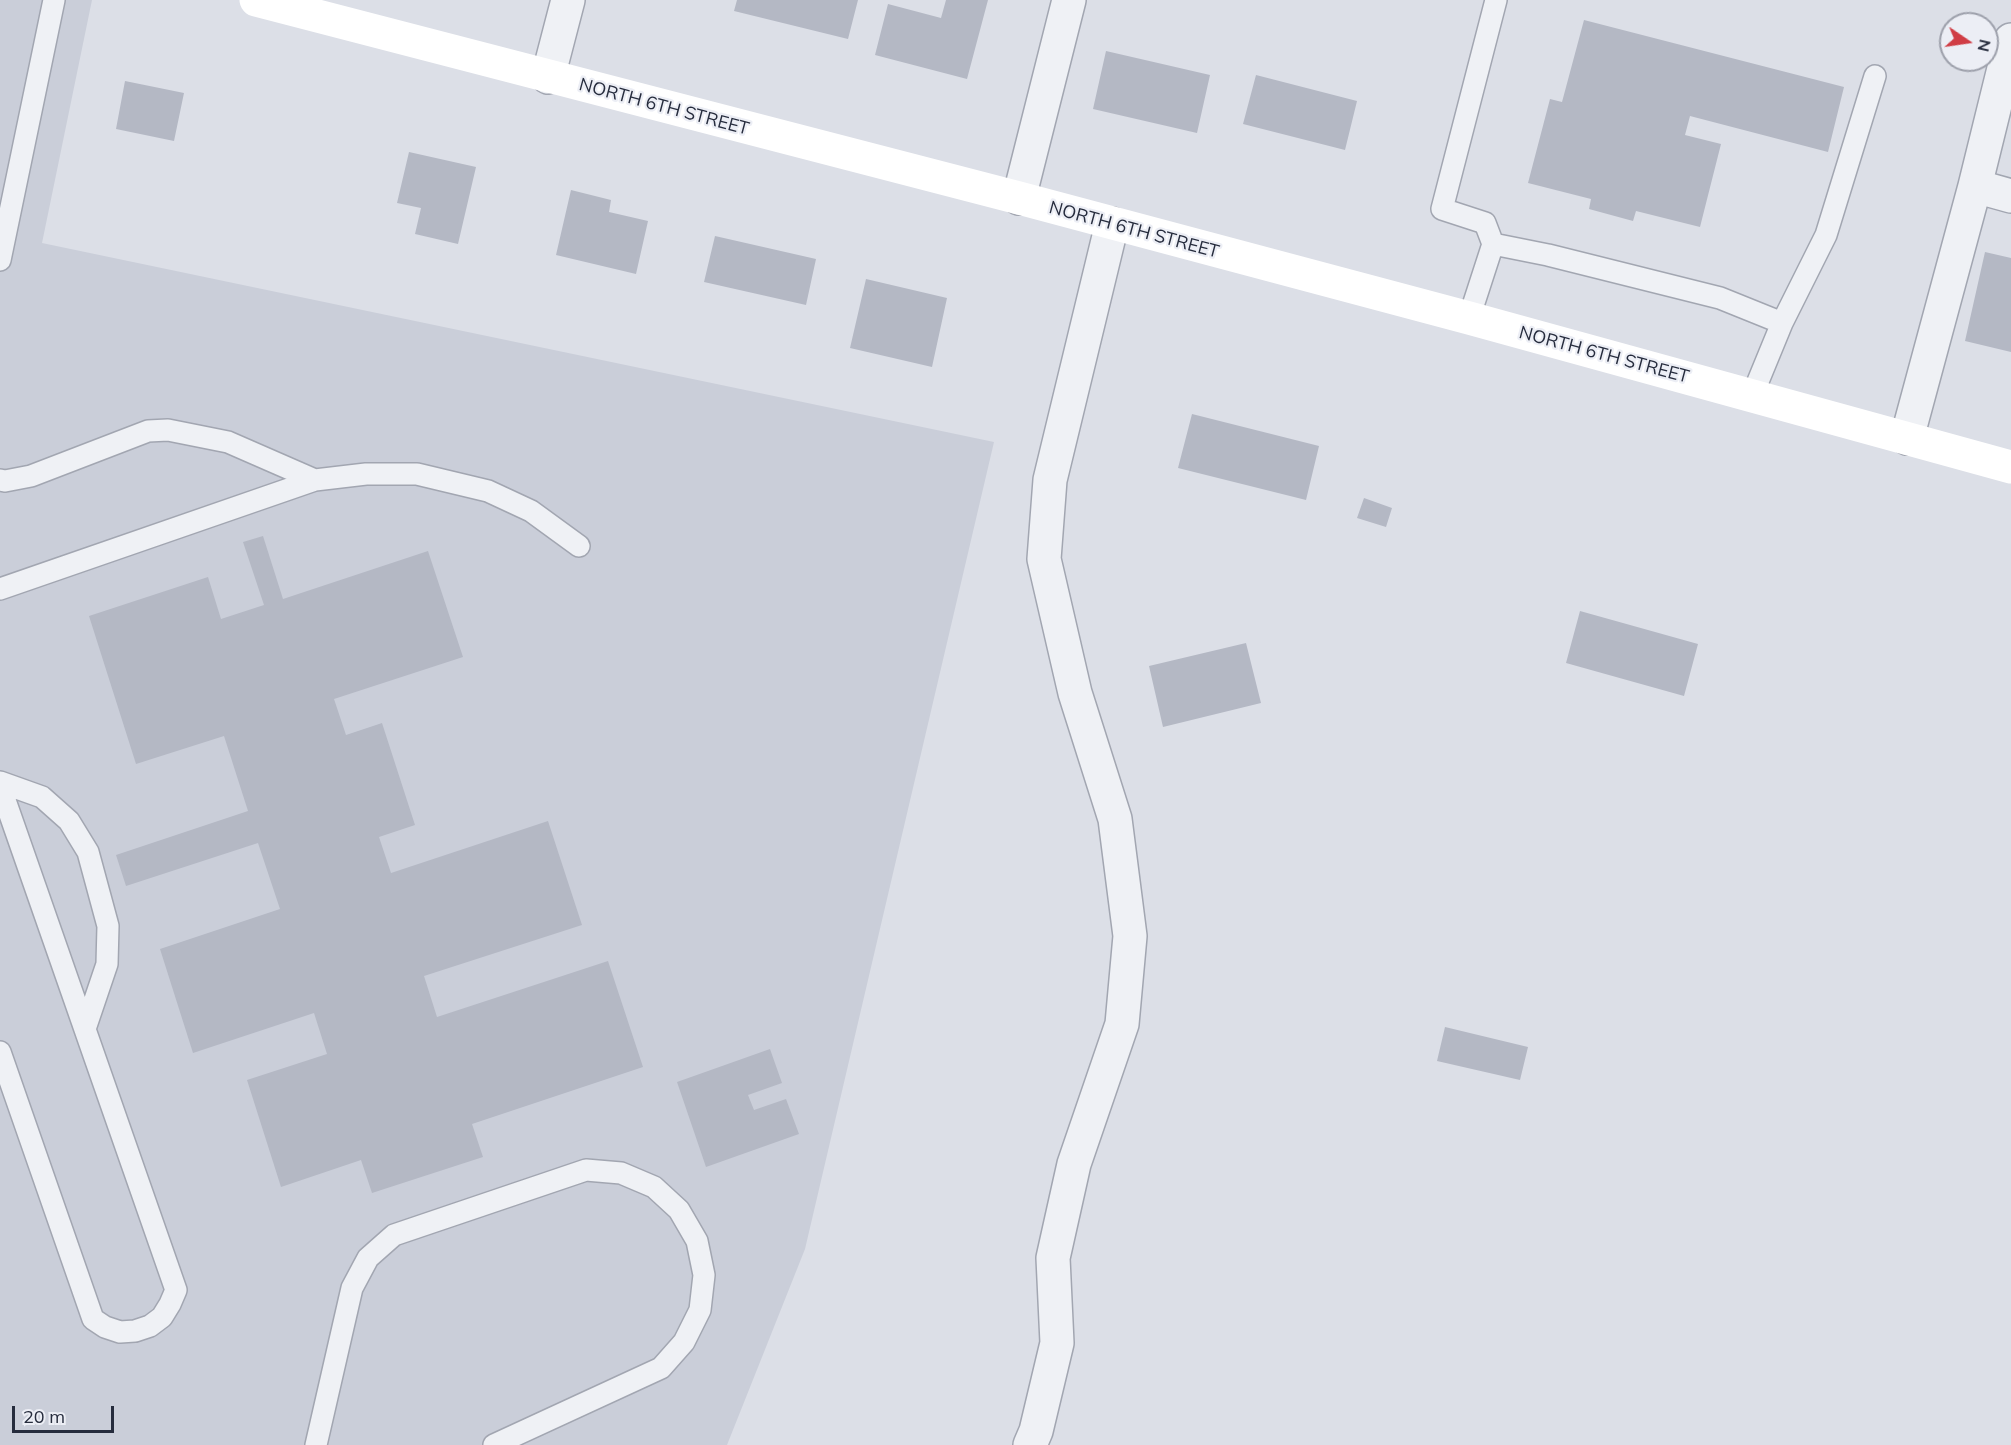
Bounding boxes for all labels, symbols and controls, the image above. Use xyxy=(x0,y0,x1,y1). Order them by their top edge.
north arrow xyxy=(1939,12,1999,72)
text: N xyxy=(1973,37,1996,54)
street label: NORTH 6TH STREET xyxy=(577,74,751,140)
street label: NORTH 6TH STREET xyxy=(1047,197,1221,263)
street label: NORTH 6TH STREET xyxy=(1517,322,1691,388)
scale bar xyxy=(15,1394,117,1432)
text: 20 m xyxy=(23,1405,65,1428)

